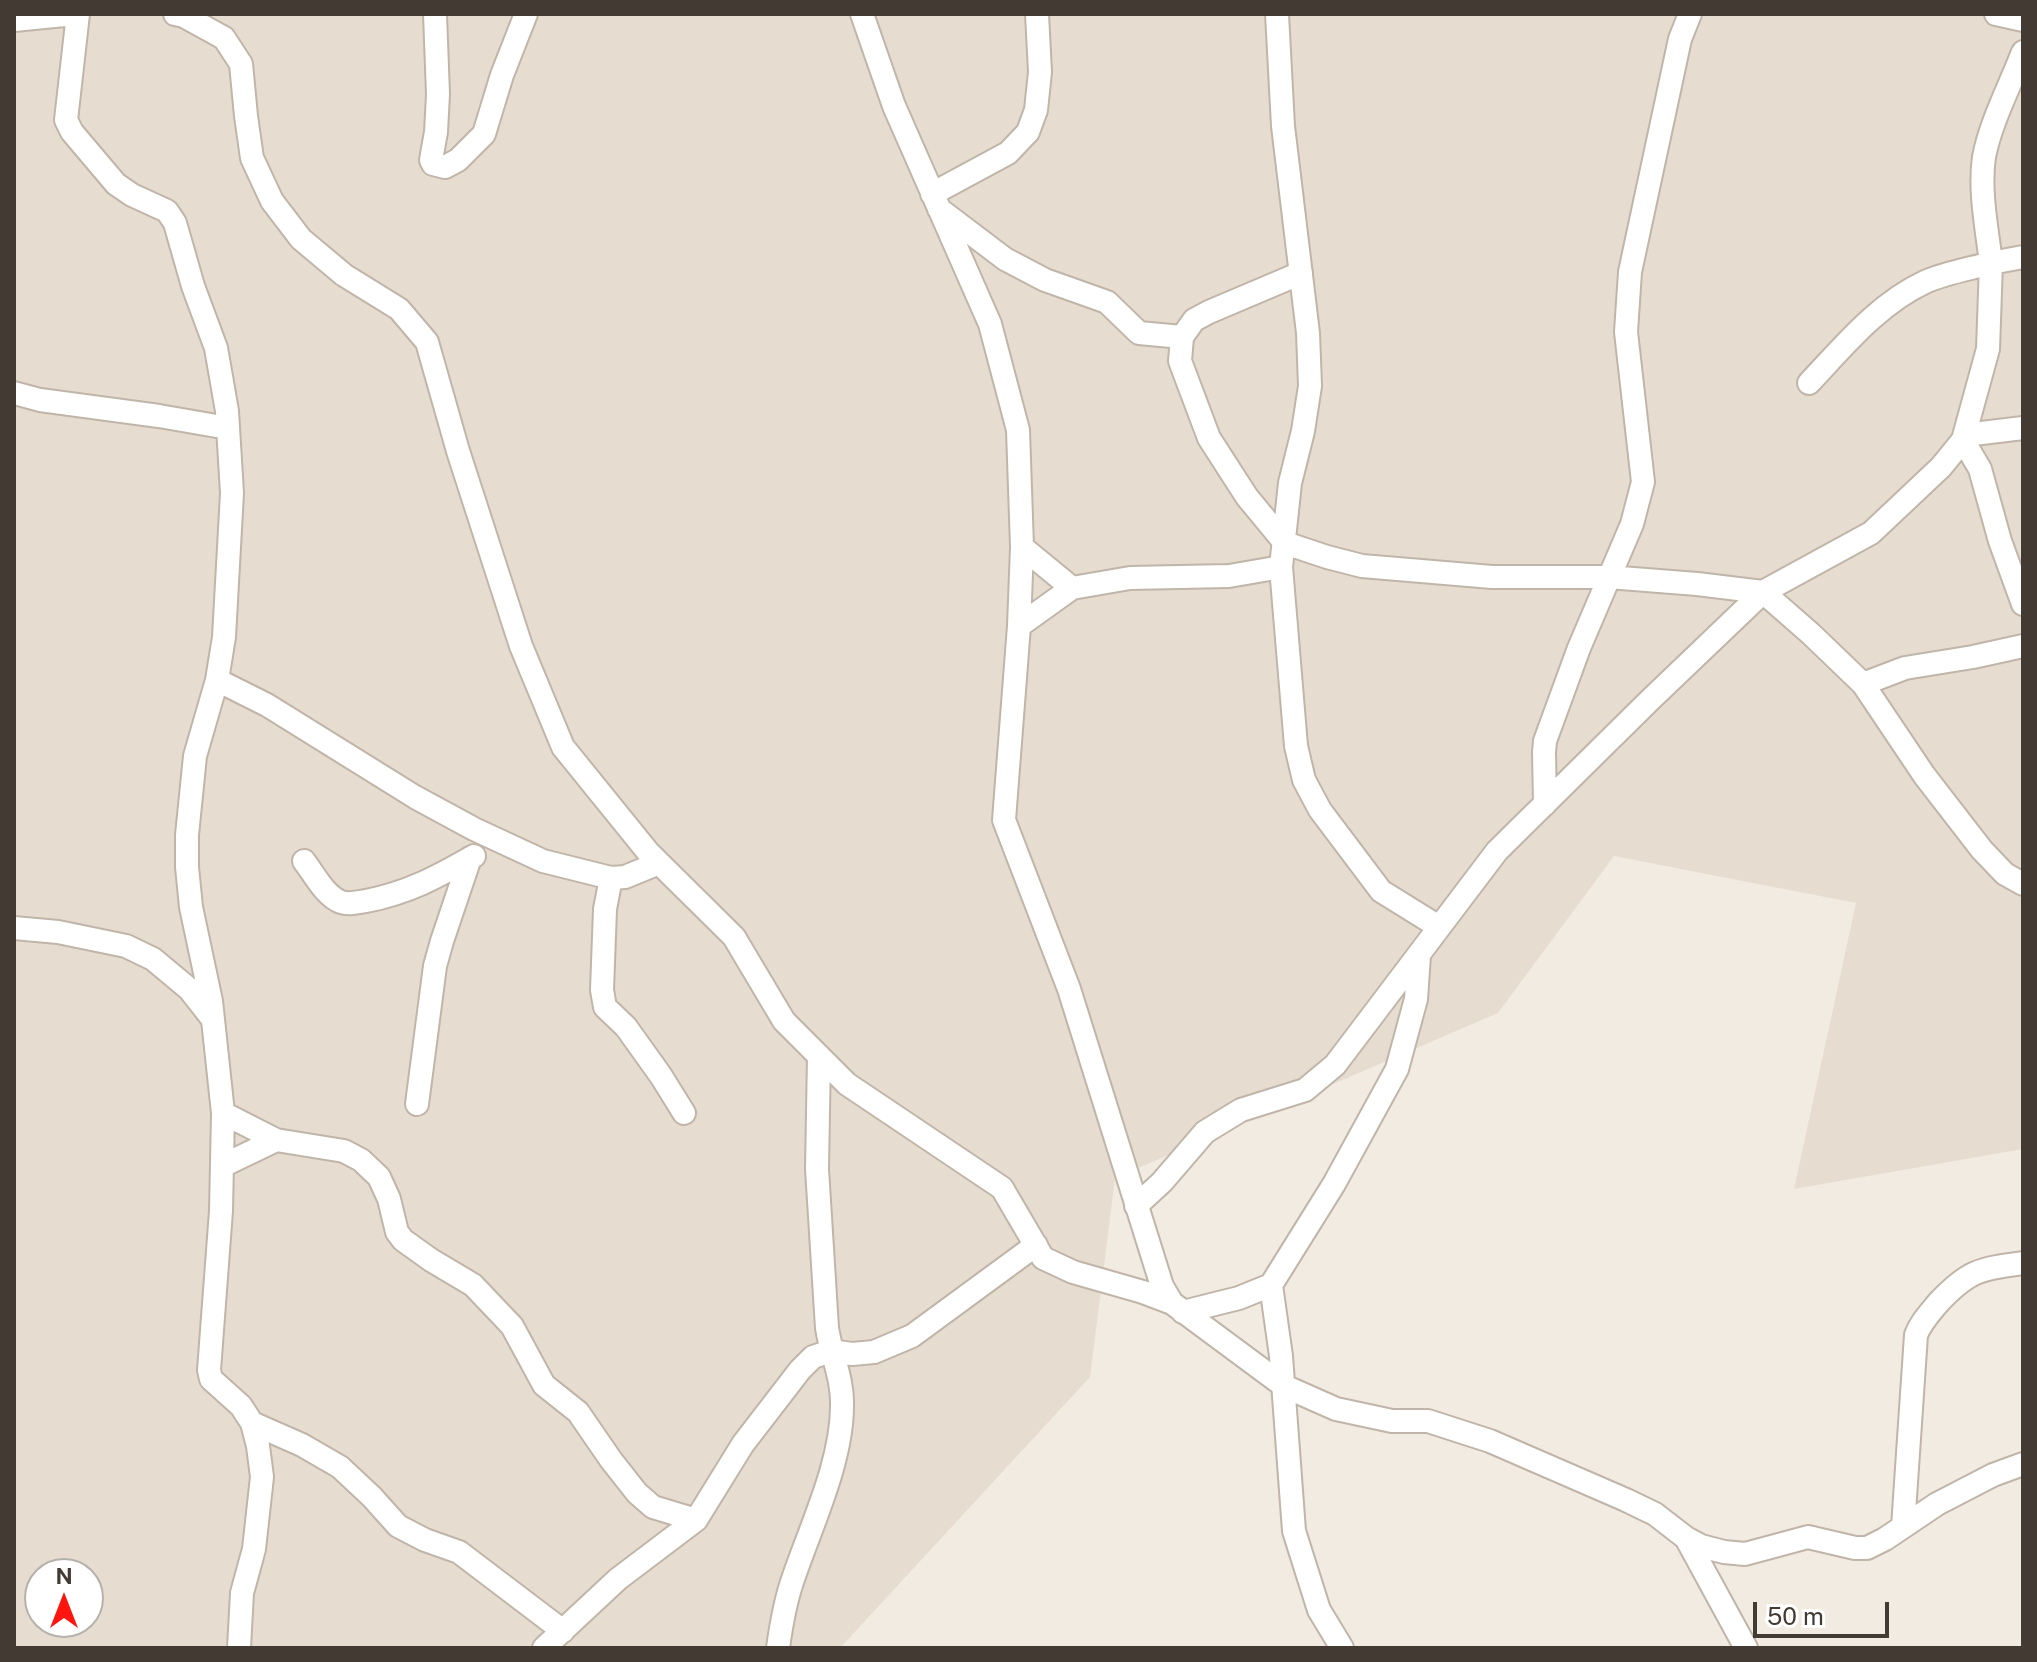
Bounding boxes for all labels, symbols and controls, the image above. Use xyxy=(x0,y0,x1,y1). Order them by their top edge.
north arrow xyxy=(24,1558,104,1638)
text: N xyxy=(55,1563,73,1589)
scale bar xyxy=(1757,1586,1893,1636)
text: 50 m xyxy=(1767,1602,1824,1630)

